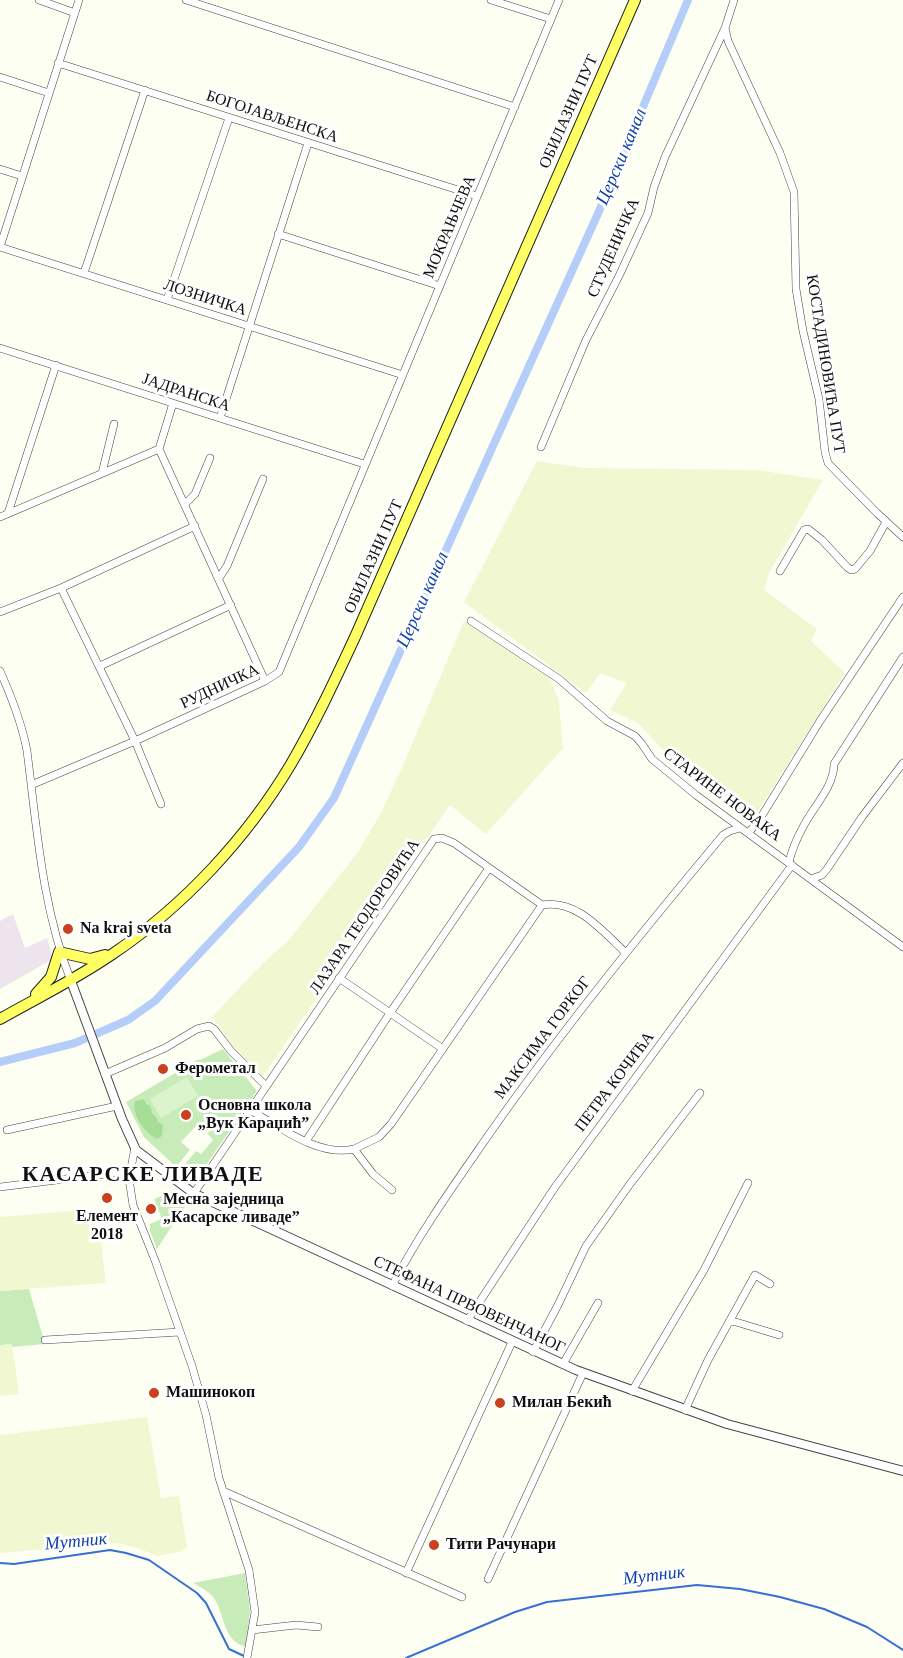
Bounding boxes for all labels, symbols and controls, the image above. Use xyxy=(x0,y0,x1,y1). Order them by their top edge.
street label: ОБИЛАЗНИ ПУТ xyxy=(535,52,603,172)
street label: БОГОЈАВЉЕНСКА xyxy=(204,87,340,147)
water label: Церски канал xyxy=(592,106,652,208)
street label: МОКРАЊЧЕВА xyxy=(420,173,480,281)
street label: СТУДЕНИЧКА xyxy=(584,195,644,301)
street label: КОСТАДИНОВИЋА ПУТ xyxy=(801,273,849,455)
street label: ЛОЗНИЧКА xyxy=(161,276,249,320)
street label: ЈАДРАНСКА xyxy=(139,370,233,416)
street label: ОБИЛАЗНИ ПУТ xyxy=(340,497,408,617)
water label: Церски канал xyxy=(392,549,454,651)
street label: РУДНИЧКА xyxy=(177,660,263,714)
street label: СТАРИНЕ НОВАКА xyxy=(659,744,785,846)
street label: ЛАЗАРА ТЕОДОРОВИЋА xyxy=(306,836,424,998)
place label: Na kraj sveta xyxy=(80,919,172,939)
marker: Na kraj sveta xyxy=(61,922,75,936)
street label: МАКСИМА ГОРКОГ xyxy=(491,973,595,1103)
street label: ПЕТРА КОЧИЋА xyxy=(571,1028,659,1136)
place label: Ферометал xyxy=(175,1059,256,1079)
marker: Ферометал xyxy=(156,1062,170,1076)
place label: Основна школа „Вук Караџић” xyxy=(198,1096,312,1134)
marker: Основна школа „Вук Караџић” xyxy=(179,1108,193,1122)
district label: КАСАРСКЕ ЛИВАДЕ xyxy=(22,1162,264,1188)
place label: Месна заједница „Касарске ливаде” xyxy=(163,1190,300,1228)
marker: Елемент 2018 xyxy=(100,1191,114,1205)
marker: Месна заједница „Касарске ливаде” xyxy=(144,1202,158,1216)
place label: Елемент 2018 xyxy=(76,1207,138,1245)
street label: СТЕФАНА ПРВОВЕНЧАНОГ xyxy=(370,1252,568,1358)
place label: Машинокоп xyxy=(166,1383,255,1403)
marker: Машинокоп xyxy=(147,1386,161,1400)
place label: Милан Бекић xyxy=(512,1393,612,1413)
marker: Милан Бекић xyxy=(493,1396,507,1410)
water label: Мутник xyxy=(44,1529,108,1555)
place label: Тити Рачунари xyxy=(446,1535,556,1555)
marker: Тити Рачунари xyxy=(427,1538,441,1552)
water label: Мутник xyxy=(622,1561,686,1591)

